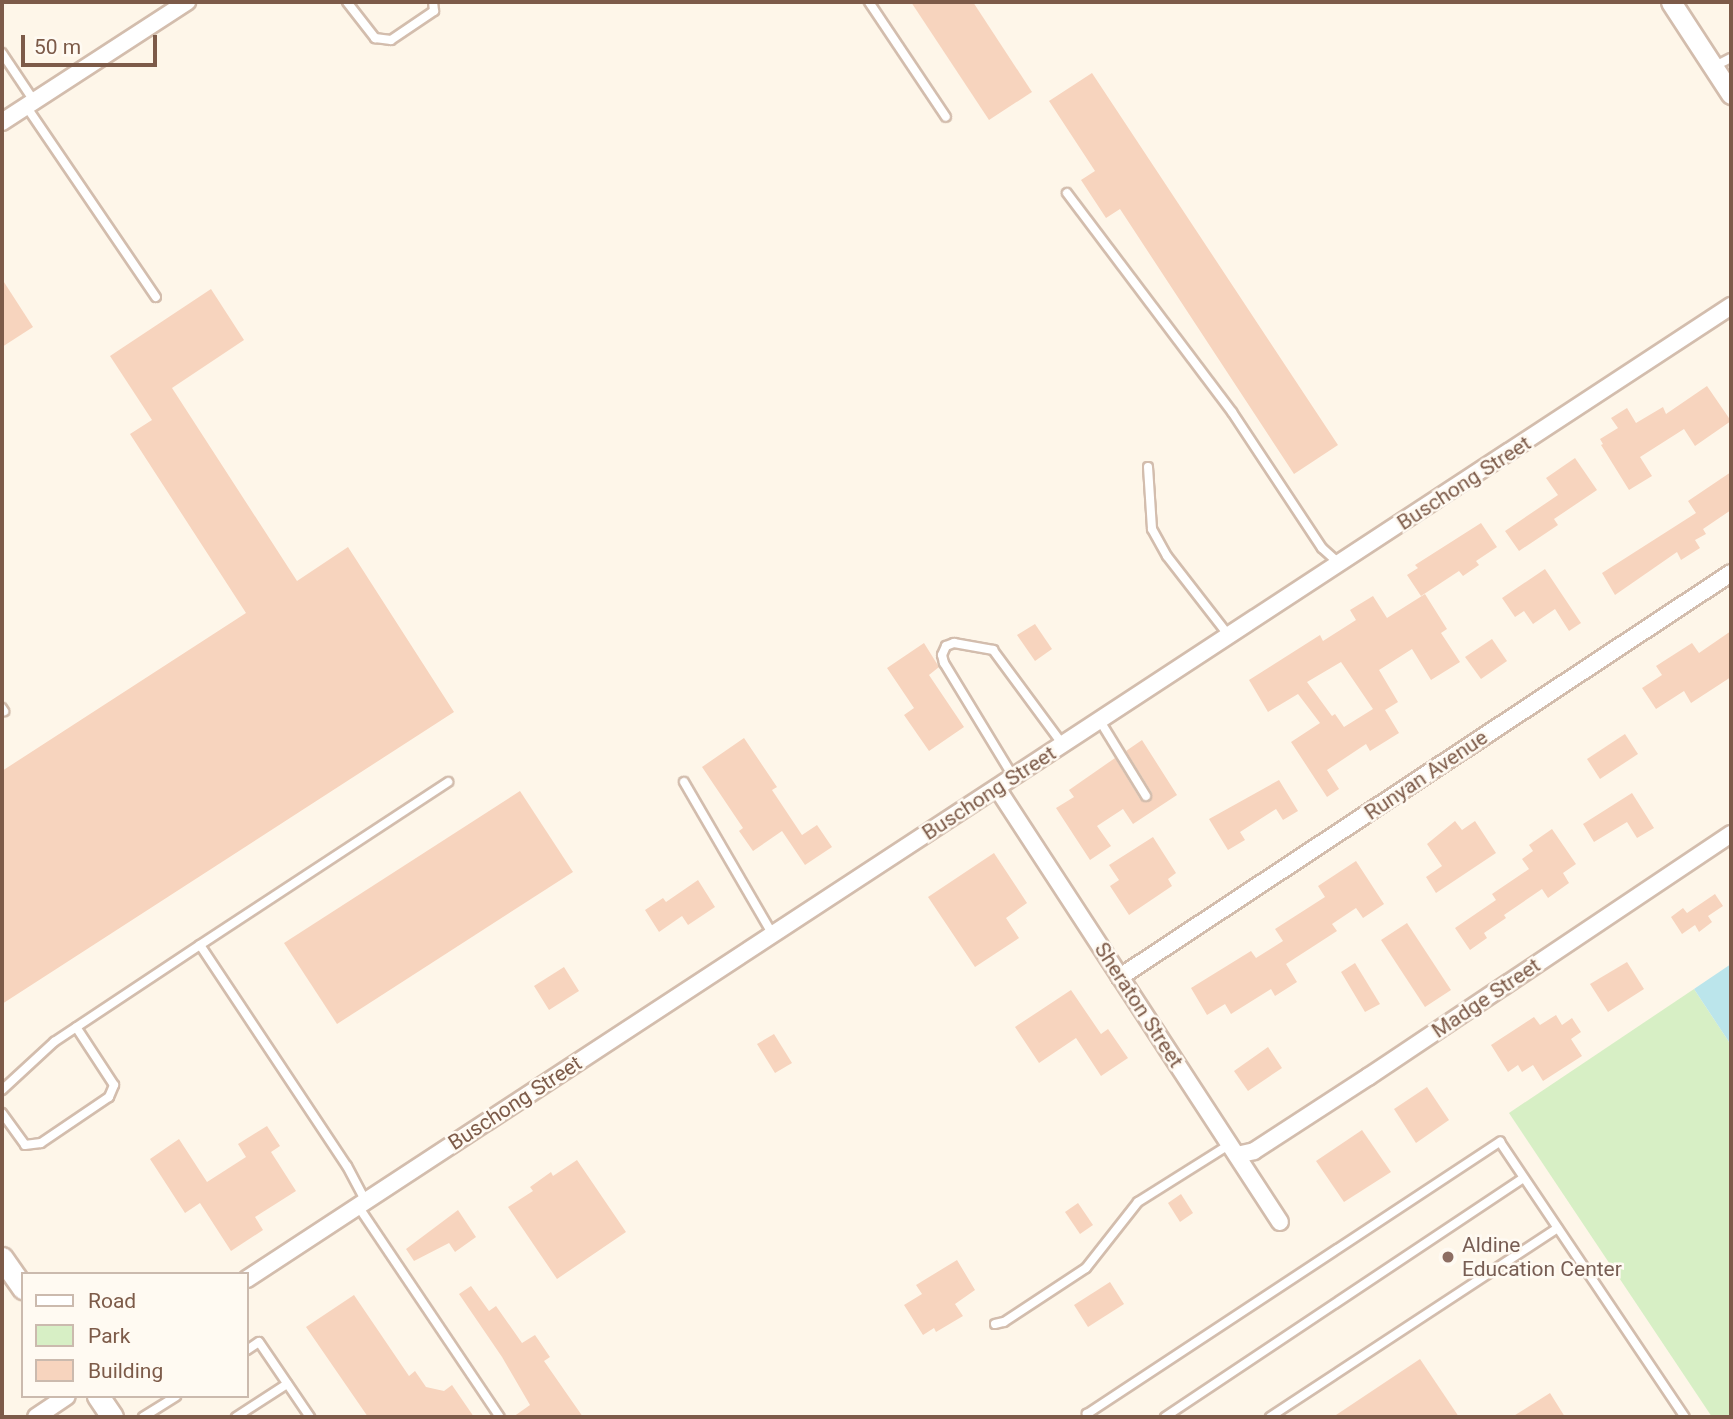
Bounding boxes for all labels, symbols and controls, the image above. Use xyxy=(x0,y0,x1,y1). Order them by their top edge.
scale bar xyxy=(24,21,161,65)
text: 50 m xyxy=(34,35,81,59)
street label: Buschong Street xyxy=(1393,430,1535,536)
street label: Runyan Avenue xyxy=(1360,725,1492,825)
street label: Buschong Street xyxy=(918,740,1060,846)
street label: Sheraton Street xyxy=(1089,938,1189,1072)
street label: Madge Street xyxy=(1427,953,1545,1043)
street label: Buschong Street xyxy=(444,1050,586,1156)
place label: Aldine Education Center xyxy=(1462,1232,1622,1282)
marker: Aldine Education Center xyxy=(1440,1249,1456,1265)
legend xyxy=(21,1272,248,1398)
text: Road xyxy=(88,1289,136,1313)
text: Park xyxy=(88,1324,130,1348)
text: Building xyxy=(88,1359,163,1383)

